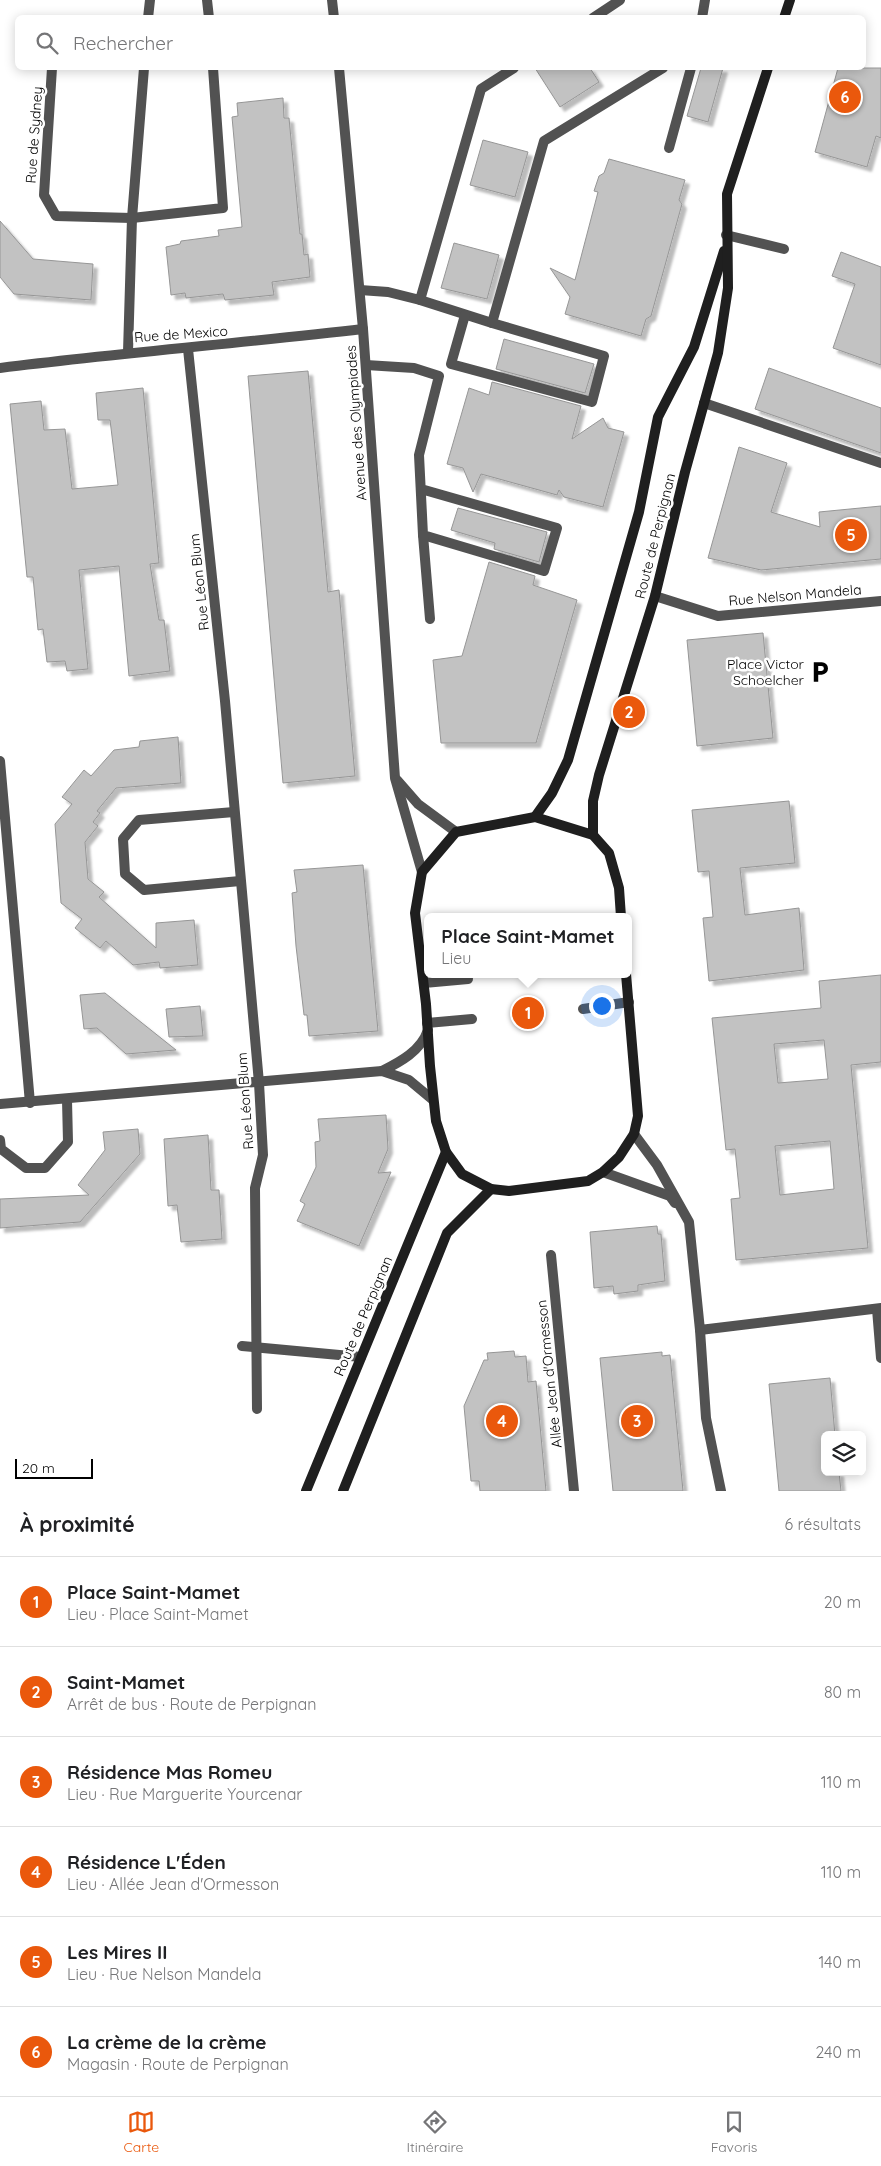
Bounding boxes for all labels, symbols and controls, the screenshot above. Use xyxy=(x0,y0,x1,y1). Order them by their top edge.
search box xyxy=(15,15,866,70)
icon: search xyxy=(33,29,61,57)
text: Rechercher xyxy=(73,31,173,55)
pin: 6 xyxy=(829,78,861,116)
street label: Rue de Sydney xyxy=(22,86,46,184)
street label: Rue de Mexico xyxy=(133,322,229,346)
street label: Avenue des Olympiades xyxy=(342,345,370,501)
street label: Route de Perpignan xyxy=(631,471,679,601)
pin: 5 xyxy=(835,516,867,554)
street label: Rue Léon Blum xyxy=(185,533,213,631)
street label: Rue Nelson Mandela xyxy=(728,580,862,610)
place label: Place Victor Schoelcher xyxy=(727,655,805,689)
parking icon: Place Victor Schoelcher xyxy=(807,659,833,685)
pin: 2 xyxy=(613,693,645,731)
popup xyxy=(424,913,632,978)
text: Place Saint-Mamet xyxy=(441,924,615,948)
text: Lieu xyxy=(441,948,471,968)
your location xyxy=(589,993,615,1019)
pin: 1 xyxy=(512,994,544,1032)
street label: Rue Léon Blum xyxy=(233,1052,257,1150)
street label: Route de Perpignan xyxy=(330,1253,396,1379)
street label: Allée Jean d'Ormesson xyxy=(532,1299,566,1449)
pin: 4 xyxy=(486,1402,518,1440)
pin: 3 xyxy=(621,1402,653,1440)
map controls xyxy=(821,1431,866,1476)
button: layers xyxy=(821,1431,866,1476)
scale bar xyxy=(15,1456,92,1479)
text: 20 m xyxy=(22,1459,55,1477)
text: À proximité xyxy=(20,1511,135,1537)
text: 6 résultats xyxy=(785,1514,861,1534)
text: Place Saint-Mamet xyxy=(67,1580,240,1604)
text: 1 xyxy=(33,1592,39,1612)
text: 20 m xyxy=(824,1592,861,1612)
text: Lieu · Place Saint-Mamet xyxy=(67,1604,249,1624)
text: Saint-Mamet xyxy=(67,1670,185,1694)
text: 2 xyxy=(31,1682,41,1702)
text: 80 m xyxy=(824,1682,861,1702)
text: Arrêt de bus · Route de Perpignan xyxy=(67,1694,317,1714)
text: Résidence Mas Romeu xyxy=(67,1760,272,1784)
text: 3 xyxy=(32,1772,40,1792)
text: 110 m xyxy=(821,1772,861,1792)
text: Lieu · Rue Marguerite Yourcenar xyxy=(67,1784,303,1804)
text: Résidence L'Éden xyxy=(67,1850,226,1874)
text: 4 xyxy=(31,1862,41,1882)
text: 110 m xyxy=(821,1862,861,1882)
text: Lieu · Allée Jean d'Ormesson xyxy=(67,1874,279,1894)
text: Les Mires II xyxy=(67,1940,167,1964)
text: 5 xyxy=(31,1952,41,1972)
text: 140 m xyxy=(818,1952,861,1972)
text: Lieu · Rue Nelson Mandela xyxy=(67,1964,261,1984)
text: La crème de la crème xyxy=(67,2030,266,2054)
text: 6 xyxy=(32,2042,40,2062)
text: 240 m xyxy=(815,2042,861,2062)
text: Magasin · Route de Perpignan xyxy=(67,2054,289,2074)
tab: Carte xyxy=(124,2108,159,2156)
tab: Itinéraire xyxy=(406,2108,463,2156)
tab: Favoris xyxy=(711,2108,757,2156)

